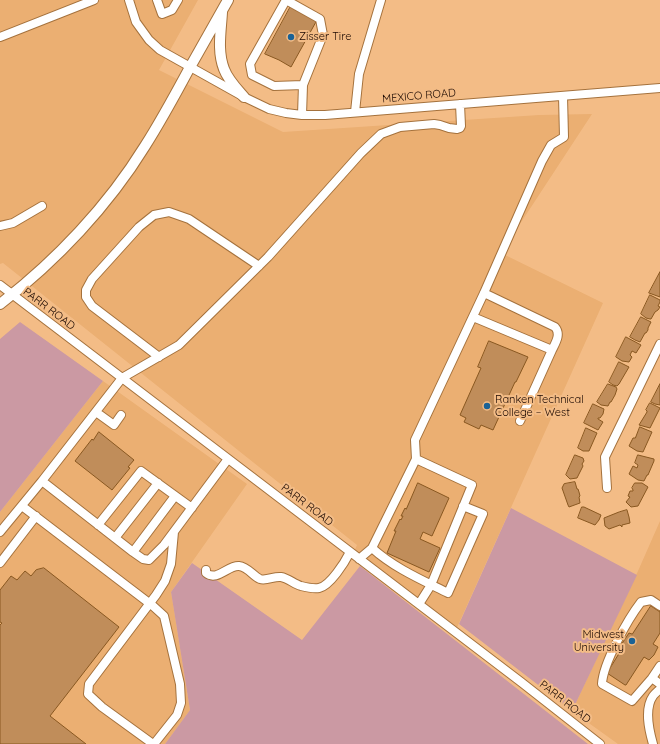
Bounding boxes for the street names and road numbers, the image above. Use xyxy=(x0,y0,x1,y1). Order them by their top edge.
street label: MEXICO ROAD xyxy=(382,86,456,106)
street label: PARR ROAD xyxy=(20,285,78,333)
street label: PARR ROAD xyxy=(278,481,336,529)
street label: PARR ROAD xyxy=(537,678,593,726)

